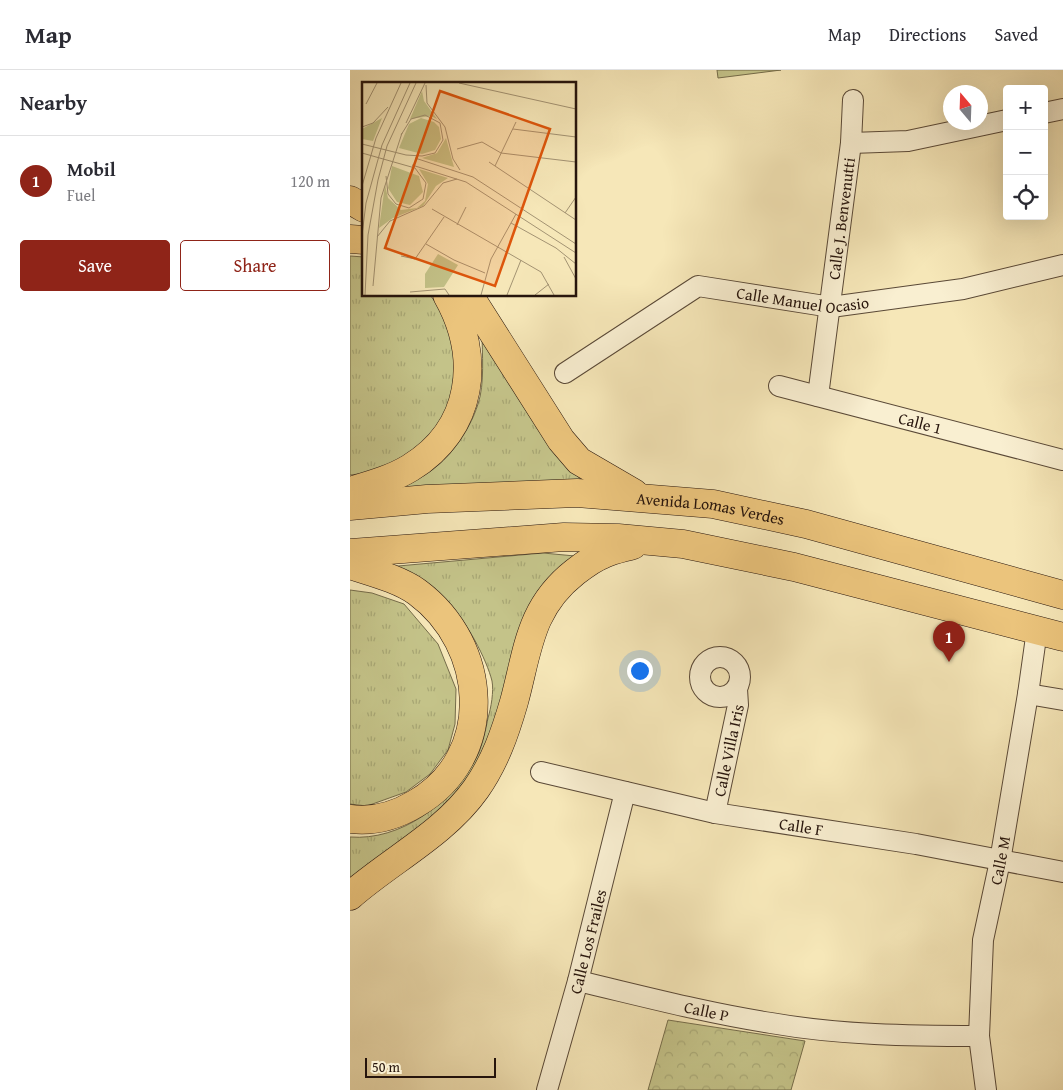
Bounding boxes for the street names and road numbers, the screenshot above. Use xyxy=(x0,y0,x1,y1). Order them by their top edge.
street label: Calle J. Benvenutti xyxy=(821,156,861,281)
street label: Calle Manuel Ocasio xyxy=(735,280,870,320)
street label: Calle 1 xyxy=(896,406,945,440)
street label: Avenida Lomas Verdes xyxy=(636,486,787,531)
street label: Calle Villa Iris xyxy=(707,702,750,799)
street label: Calle F xyxy=(778,811,825,842)
street label: Calle M xyxy=(983,834,1016,887)
street label: Calle Los Frailes xyxy=(563,887,612,997)
street label: Calle P xyxy=(682,995,731,1027)

